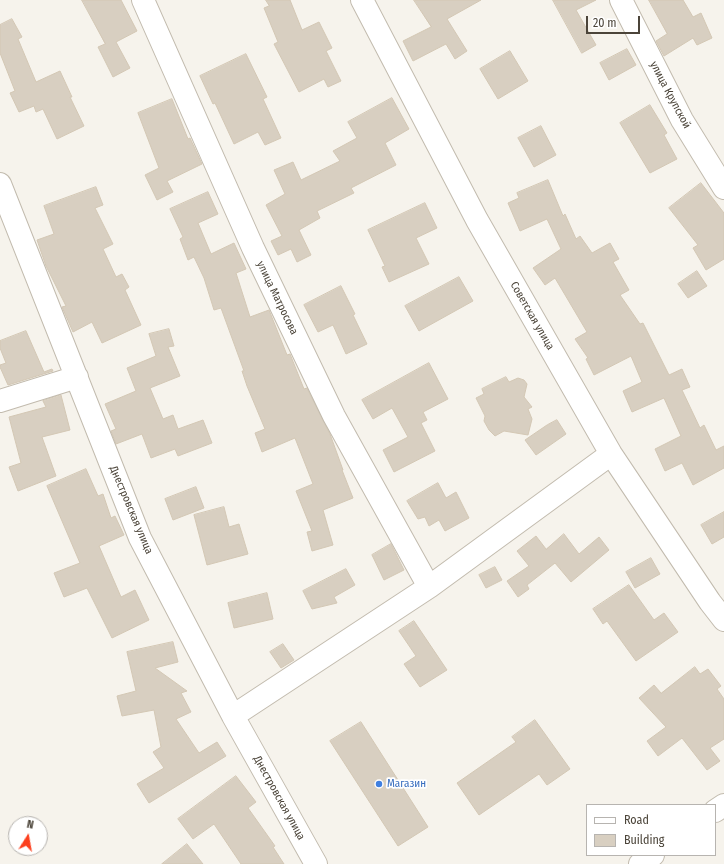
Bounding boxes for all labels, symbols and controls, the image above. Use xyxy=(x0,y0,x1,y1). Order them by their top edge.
scale bar xyxy=(588,8,642,34)
text: 20 m xyxy=(593,16,617,30)
street label: улица Крупской xyxy=(647,59,693,131)
street label: улица Матросова xyxy=(253,259,301,337)
street label: Советская улица xyxy=(507,279,557,353)
street label: Днестровская улица xyxy=(106,464,156,556)
street label: Днестровская улица xyxy=(250,754,308,842)
place label: Магазин xyxy=(387,777,426,791)
marker: Магазин xyxy=(374,779,384,789)
legend xyxy=(586,804,716,856)
text: Road xyxy=(624,813,649,827)
north arrow xyxy=(8,816,48,856)
text: N xyxy=(26,818,35,832)
text: Building xyxy=(624,833,664,847)

